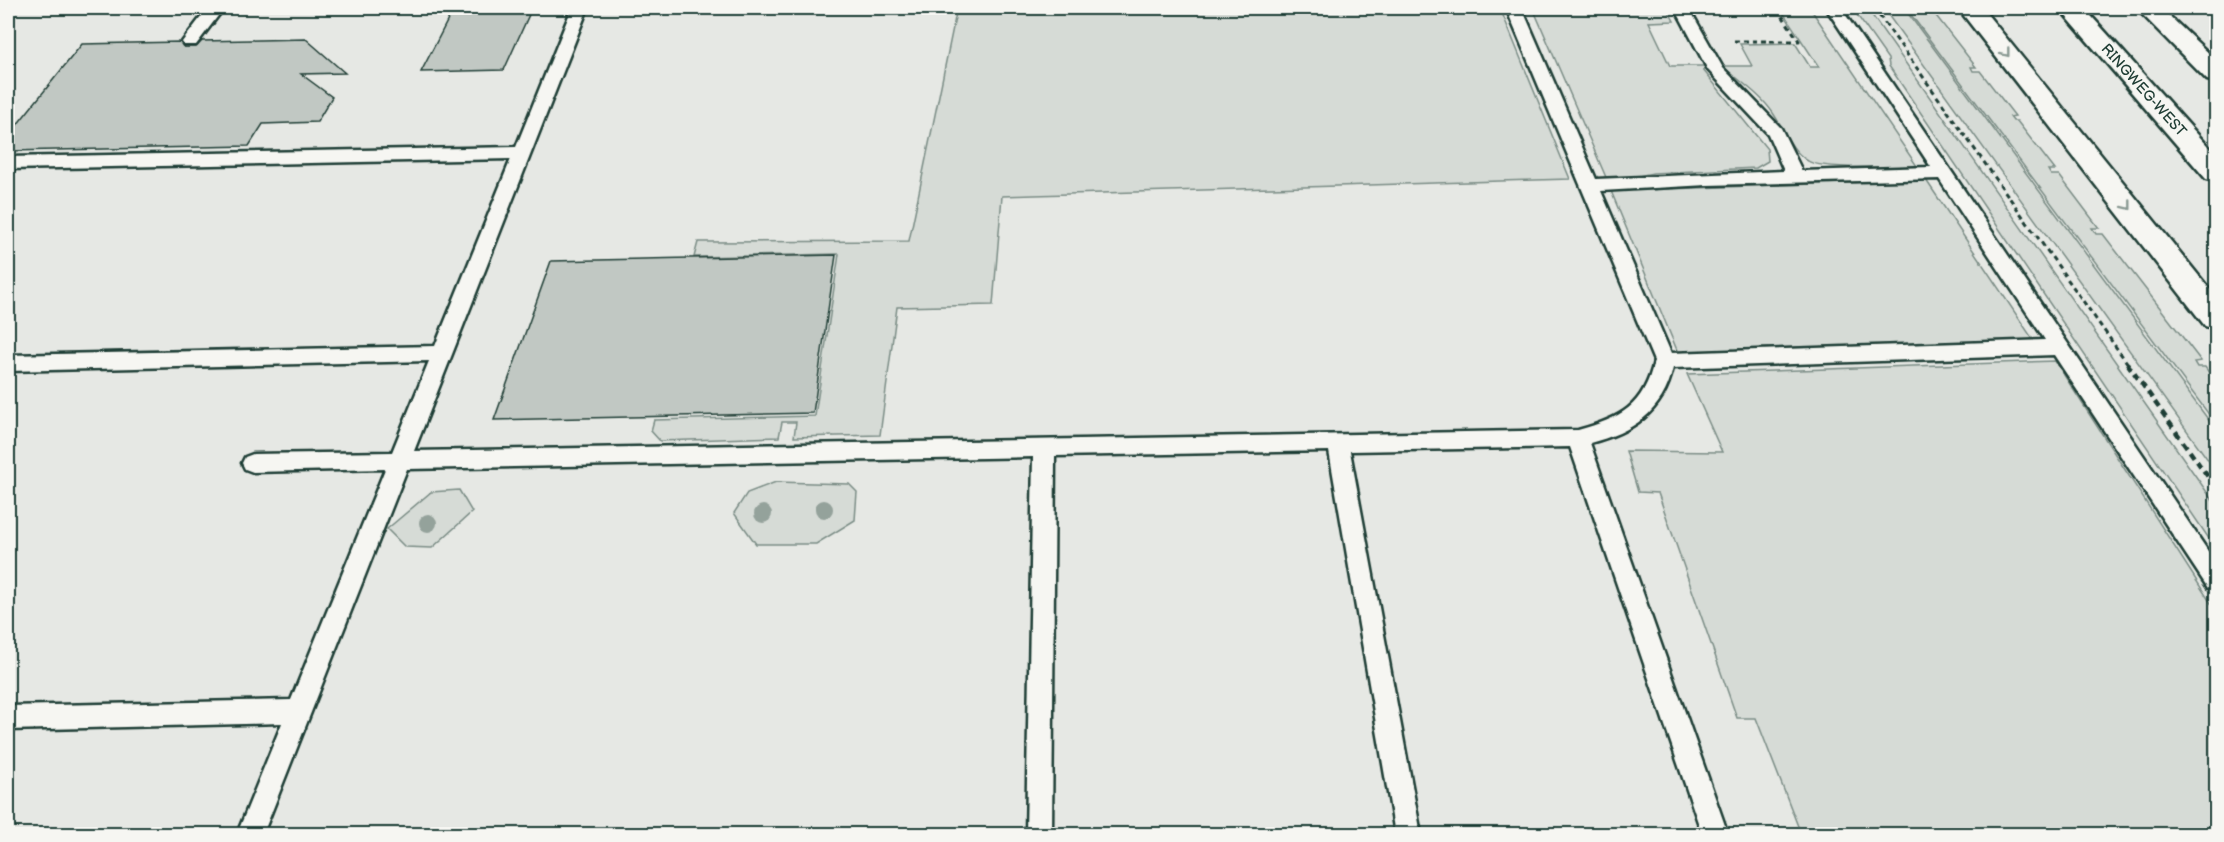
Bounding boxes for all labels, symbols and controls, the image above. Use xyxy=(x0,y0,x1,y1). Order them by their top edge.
street label: RINGWEG-WEST xyxy=(2097,40,2190,141)
one-way arrow xyxy=(1999,47,2010,58)
one-way arrow xyxy=(2120,199,2131,210)

